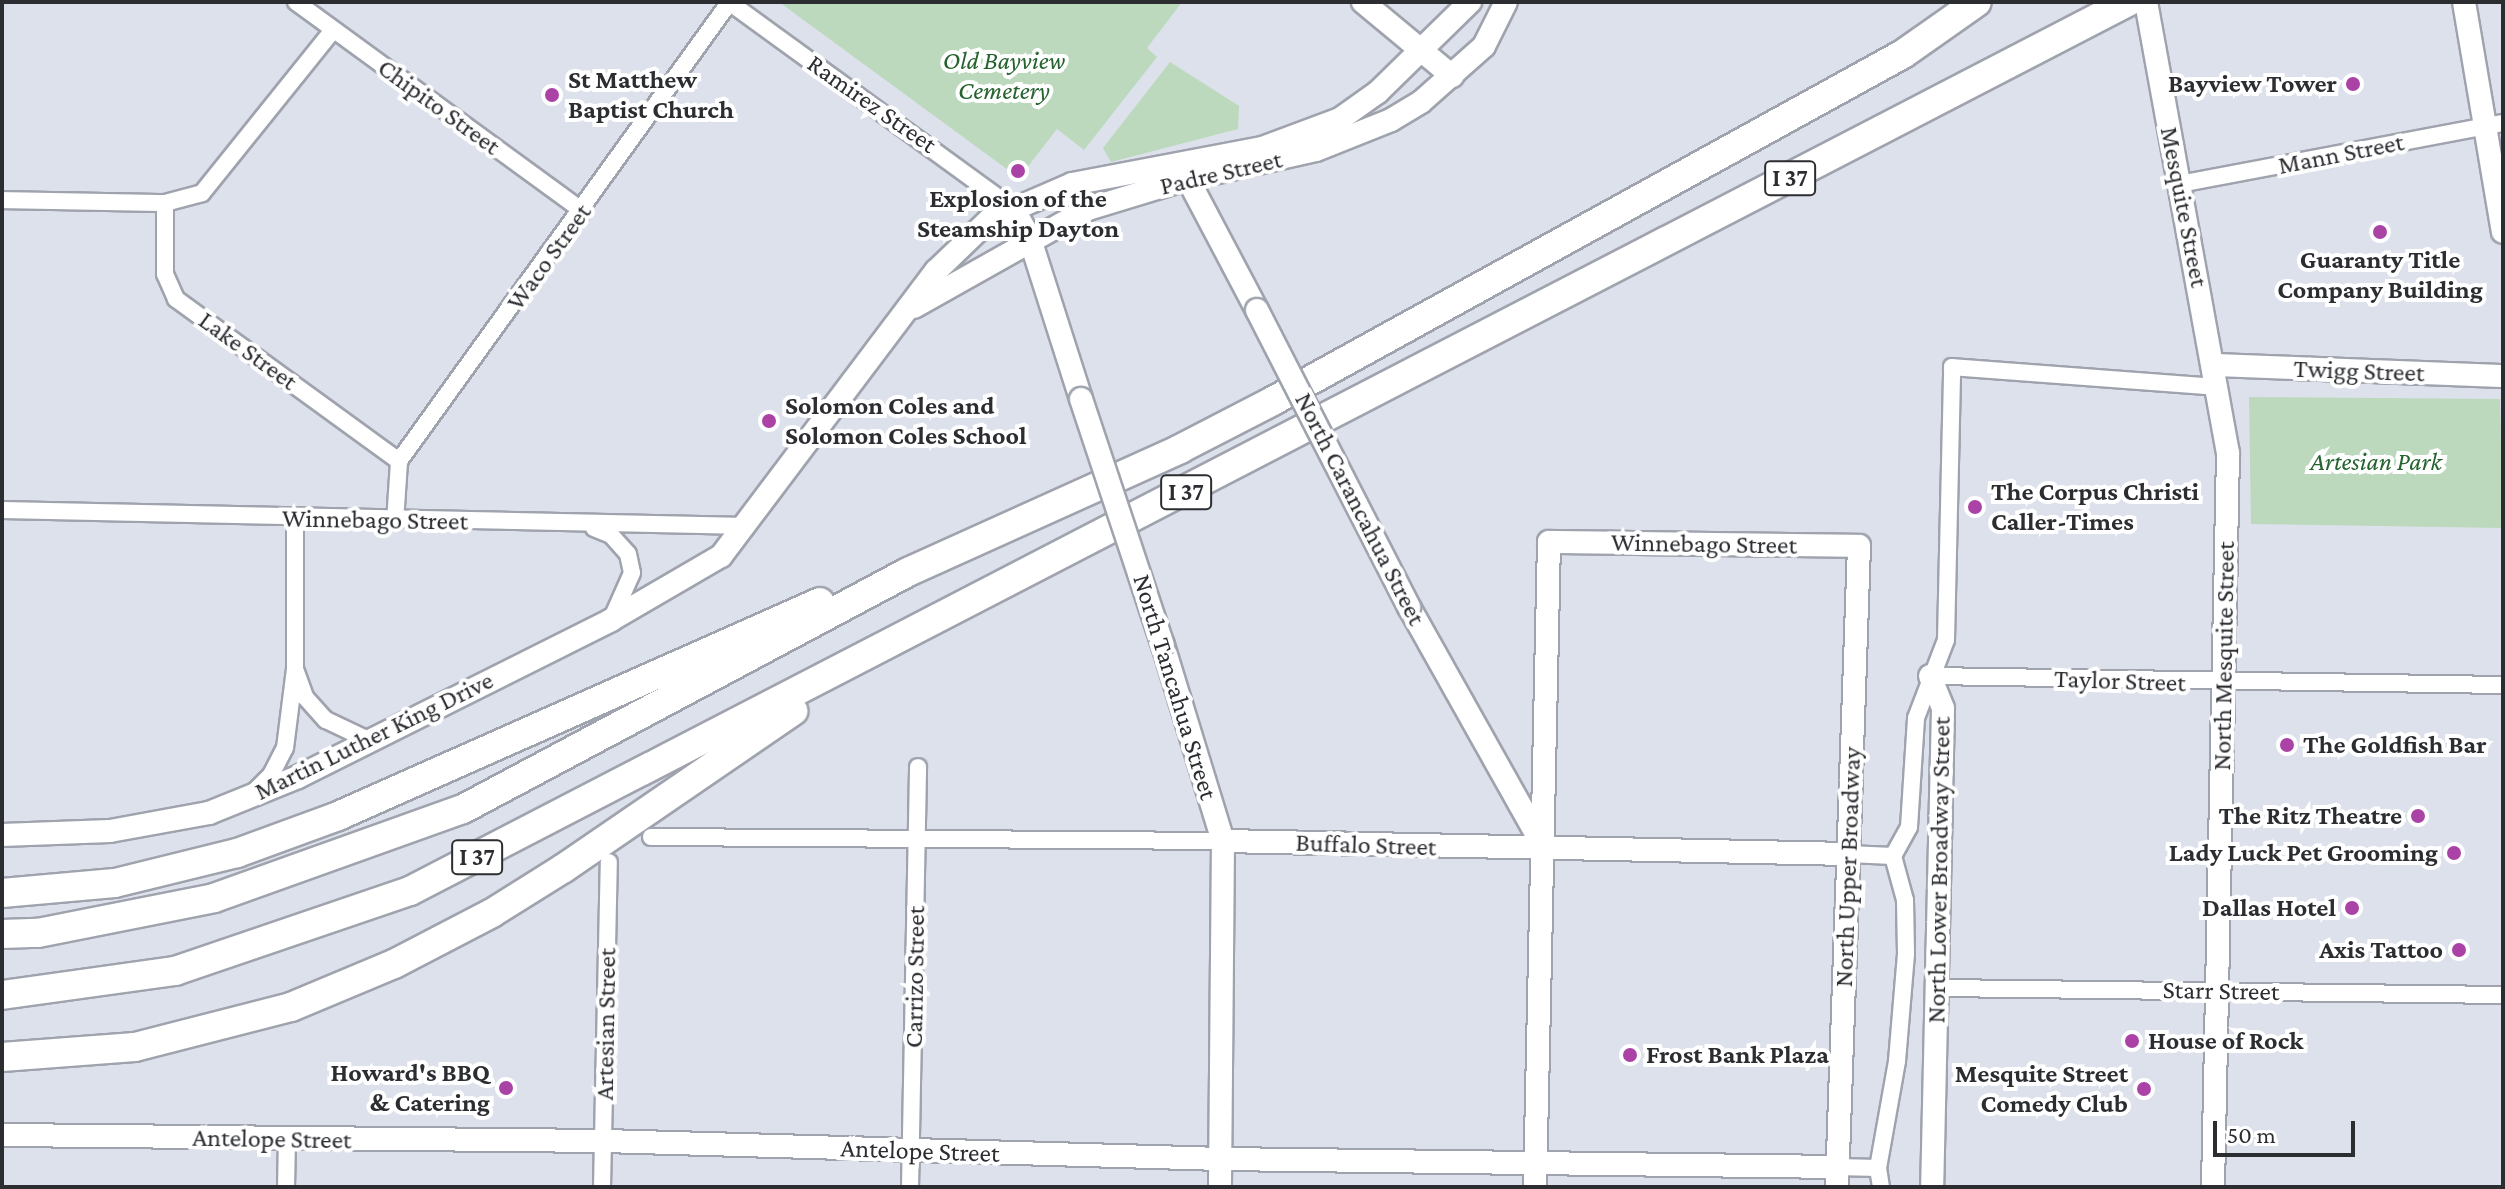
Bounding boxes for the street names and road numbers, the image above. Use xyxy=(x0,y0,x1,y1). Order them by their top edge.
street label: Ramirez Street xyxy=(801,48,943,160)
street label: Chipito Street xyxy=(372,52,506,162)
street label: Mesquite Street xyxy=(2153,124,2215,290)
street label: Mann Street xyxy=(2276,127,2406,181)
street label: Padre Street xyxy=(1157,144,1285,202)
road number: I 37 xyxy=(1764,158,1816,198)
street label: Waco Street xyxy=(500,198,598,316)
street label: Lake Street xyxy=(193,305,303,397)
street label: Twigg Street xyxy=(2293,353,2425,389)
street label: North Carancahua Street xyxy=(1288,387,1432,631)
road number: I 37 xyxy=(1160,472,1212,512)
street label: Winnebago Street xyxy=(282,503,468,537)
street label: Winnebago Street xyxy=(1611,527,1797,561)
street label: North Mesquite Street xyxy=(2206,541,2242,771)
street label: North Tancahua Street xyxy=(1126,570,1224,804)
street label: Taylor Street xyxy=(2054,663,2186,699)
street label: Martin Luther King Drive xyxy=(250,665,498,807)
street label: North Lower Broadway Street xyxy=(1921,716,1957,1024)
street label: North Upper Broadway xyxy=(1828,746,1868,988)
street label: Buffalo Street xyxy=(1295,827,1437,863)
road number: I 37 xyxy=(451,837,503,877)
street label: Carrizo Street xyxy=(898,906,932,1048)
street label: Artesian Street xyxy=(589,947,623,1101)
street label: Starr Street xyxy=(2162,974,2280,1008)
street label: Antelope Street xyxy=(192,1122,352,1156)
street label: Antelope Street xyxy=(840,1133,1000,1169)

